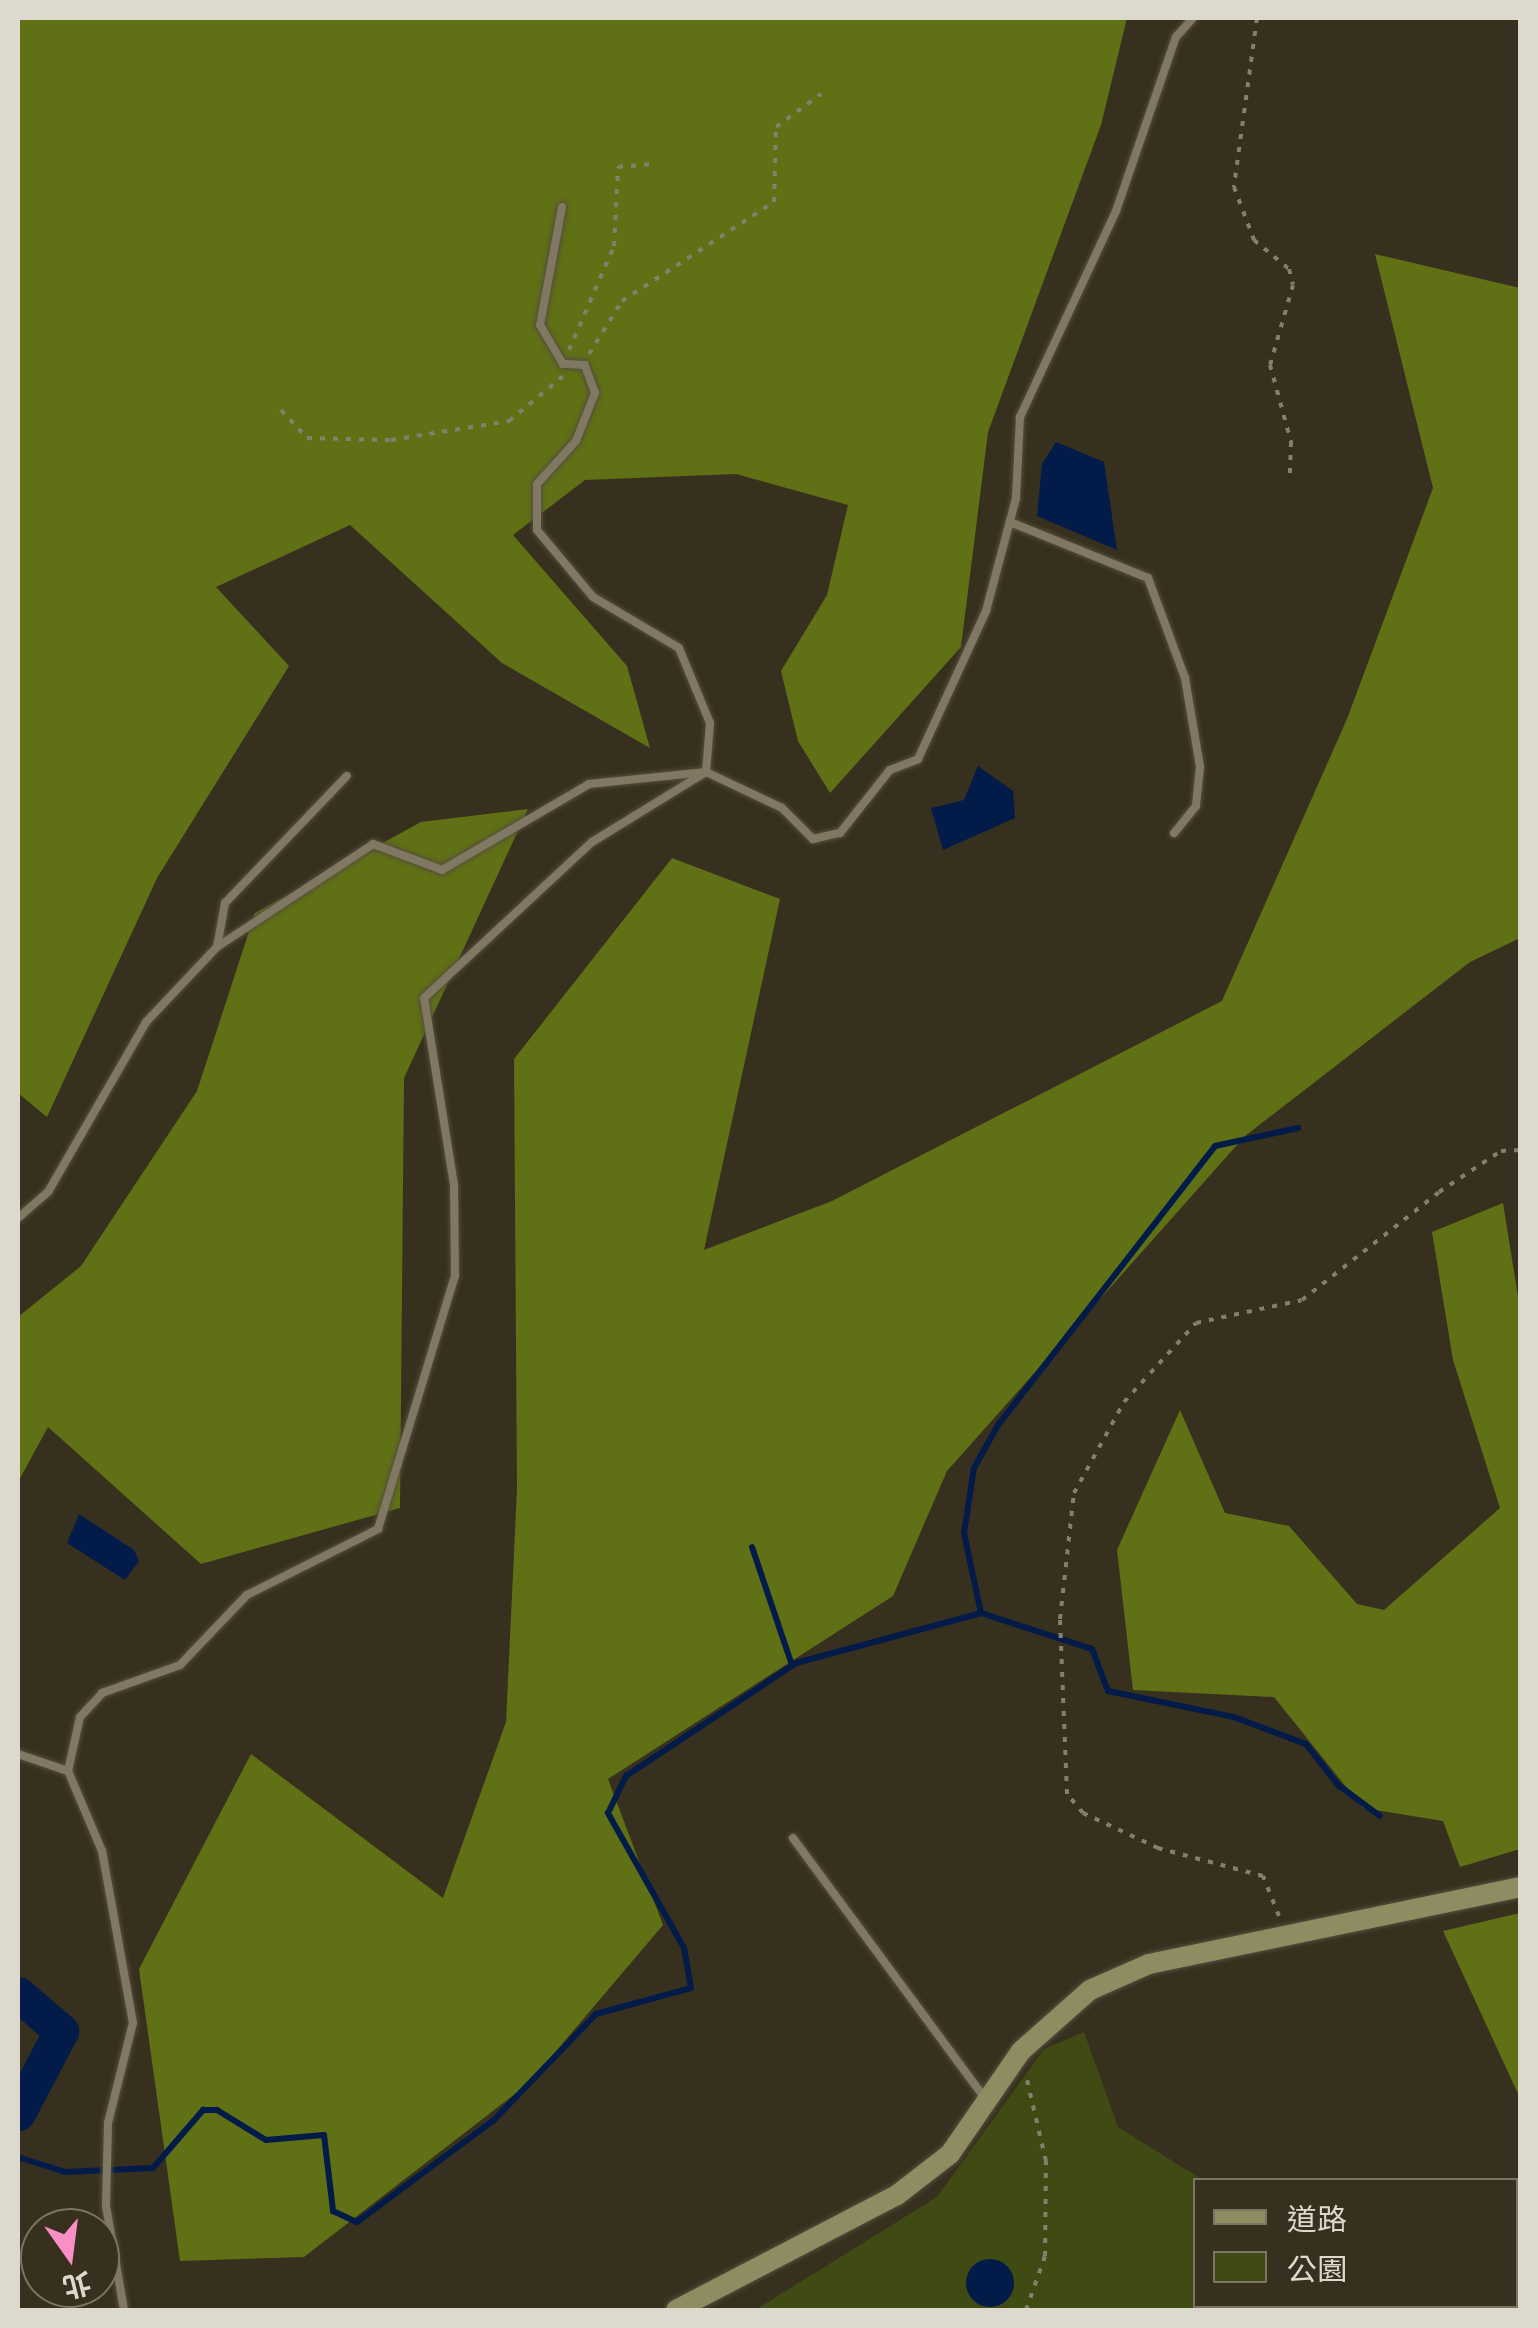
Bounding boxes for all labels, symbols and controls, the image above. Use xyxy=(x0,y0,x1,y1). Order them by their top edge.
legend xyxy=(1193,2178,1518,2308)
text: 道路 xyxy=(1287,2199,1347,2238)
north arrow xyxy=(20,2208,120,2308)
text: 公園 xyxy=(1287,2249,1347,2288)
text: 北 xyxy=(59,2264,95,2307)

